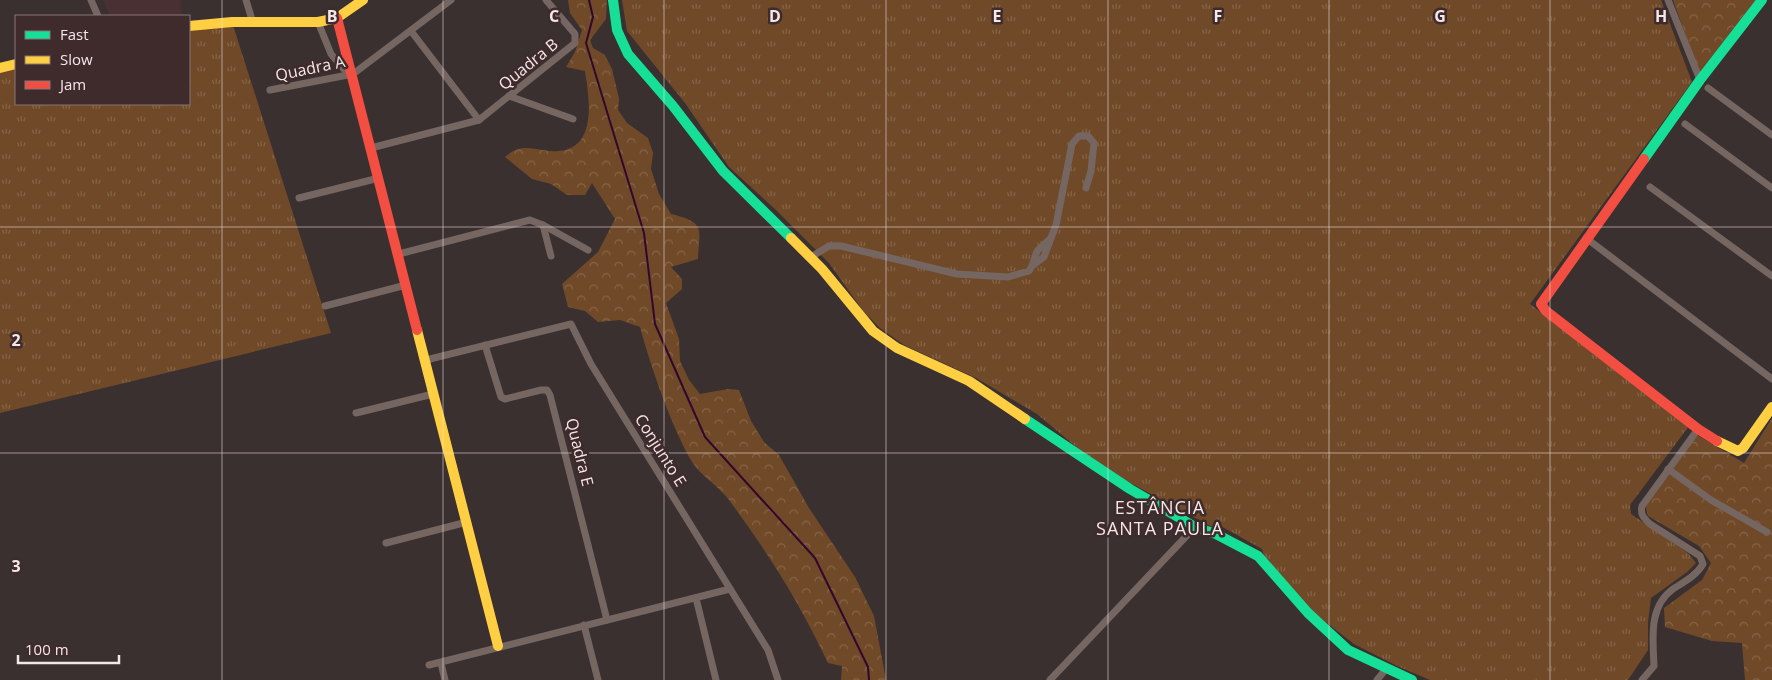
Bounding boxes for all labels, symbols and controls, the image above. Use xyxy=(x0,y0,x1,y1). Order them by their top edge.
text: B xyxy=(327,5,337,27)
text: C xyxy=(549,5,559,27)
text: D xyxy=(769,5,781,27)
text: E xyxy=(993,5,1002,27)
text: F xyxy=(1214,5,1222,27)
text: G xyxy=(1434,5,1446,27)
text: H xyxy=(1655,5,1667,27)
legend xyxy=(15,15,190,105)
text: Fast xyxy=(60,24,89,44)
street label: Quadra B xyxy=(494,33,562,95)
text: Slow xyxy=(60,49,93,69)
street label: Quadra A xyxy=(273,50,348,86)
text: Jam xyxy=(58,74,86,94)
text: 2 xyxy=(11,329,21,351)
street label: Conjunto E xyxy=(630,410,692,490)
street label: Quadra E xyxy=(561,416,599,488)
district label: ESTÂNCIA SANTA PAULA xyxy=(1096,495,1224,540)
text: 3 xyxy=(11,555,21,577)
scale bar xyxy=(18,632,119,664)
text: 100 m xyxy=(25,639,69,659)

